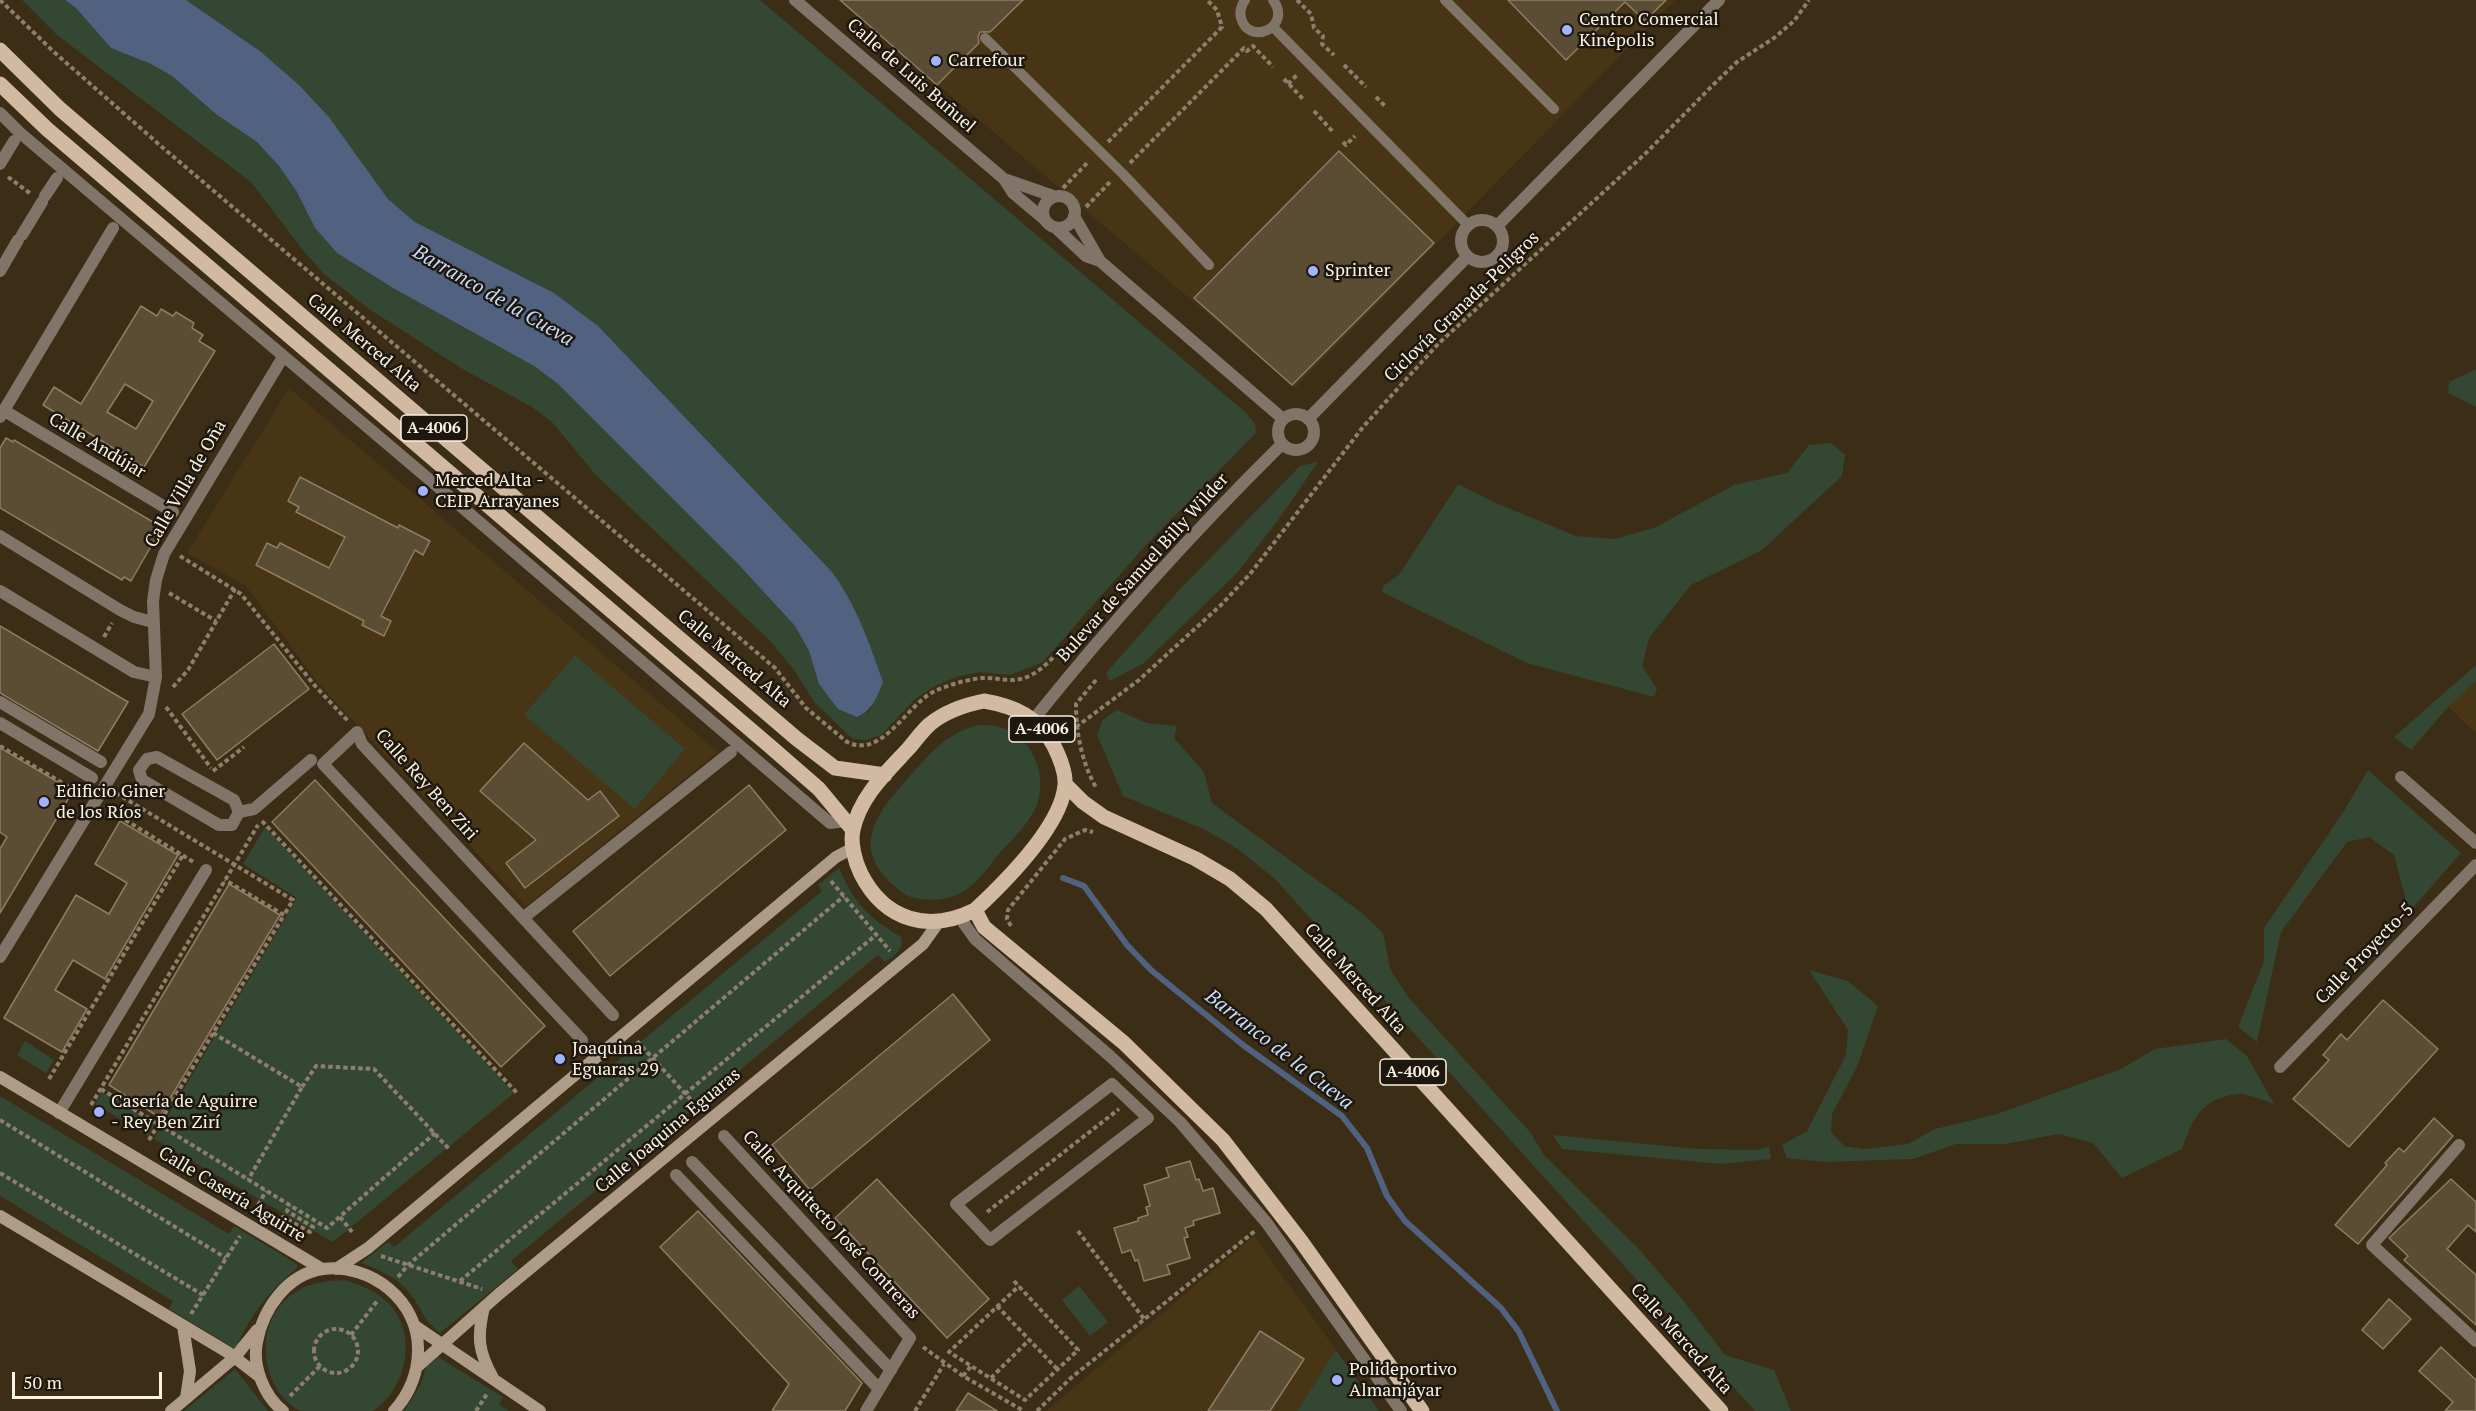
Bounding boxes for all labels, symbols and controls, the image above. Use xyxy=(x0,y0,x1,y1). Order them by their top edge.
place label: Centro Comercial Kinépolis xyxy=(1579,9,1719,52)
street label: Calle de Luis Buñuel xyxy=(842,14,980,138)
marker: Centro Comercial Kinépolis xyxy=(1560,23,1574,37)
place label: Carrefour xyxy=(948,50,1025,72)
marker: Carrefour xyxy=(929,54,943,68)
street label: Ciclovía Granada-Peligros xyxy=(1380,227,1544,387)
water label: Barranco de la Cueva xyxy=(408,240,578,352)
place label: Sprinter xyxy=(1325,260,1391,282)
marker: Sprinter xyxy=(1306,264,1320,278)
street label: Calle Merced Alta xyxy=(303,289,425,397)
street label: Calle Andújar xyxy=(45,409,149,483)
road number: A-4006 xyxy=(401,415,467,441)
street label: Calle Villa de Oña xyxy=(141,416,231,552)
street label: Bulevar de Samuel Billy Wilder xyxy=(1053,469,1233,667)
place label: Merced Alta - CEIP Arrayanes xyxy=(435,470,559,512)
marker: Merced Alta - CEIP Arrayanes xyxy=(416,484,430,498)
street label: Calle Merced Alta xyxy=(673,605,795,713)
road number: A-4006 xyxy=(1009,716,1075,742)
street label: Calle Rey Ben Ziri xyxy=(370,725,482,845)
place label: Edificio Giner de los Ríos xyxy=(56,781,165,824)
marker: Edificio Giner de los Ríos xyxy=(37,795,51,809)
street label: Calle Proyecto-5 xyxy=(2311,899,2419,1009)
street label: Calle Merced Alta xyxy=(1300,919,1410,1039)
water label: Barranco de la Cueva xyxy=(1200,985,1358,1115)
place label: Joaquina Eguaras 29 xyxy=(572,1038,659,1080)
marker: Joaquina Eguaras 29 xyxy=(553,1052,567,1066)
road number: A-4006 xyxy=(1380,1059,1446,1085)
street label: Calle Joaquina Eguaras xyxy=(591,1064,745,1198)
place label: Casería de Aguirre - Rey Ben Zirí xyxy=(111,1091,257,1134)
marker: Casería de Aguirre - Rey Ben Zirí xyxy=(92,1105,106,1119)
street label: Calle Arquitecto José Contreras xyxy=(738,1126,924,1324)
street label: Calle Casería Aguirre xyxy=(154,1142,310,1248)
street label: Calle Merced Alta xyxy=(1626,1279,1736,1399)
place label: Polideportivo Almanjáyar xyxy=(1349,1359,1457,1402)
scale bar xyxy=(15,1360,165,1398)
text: 50 m xyxy=(23,1370,62,1394)
marker: Polideportivo Almanjáyar xyxy=(1330,1373,1344,1387)

